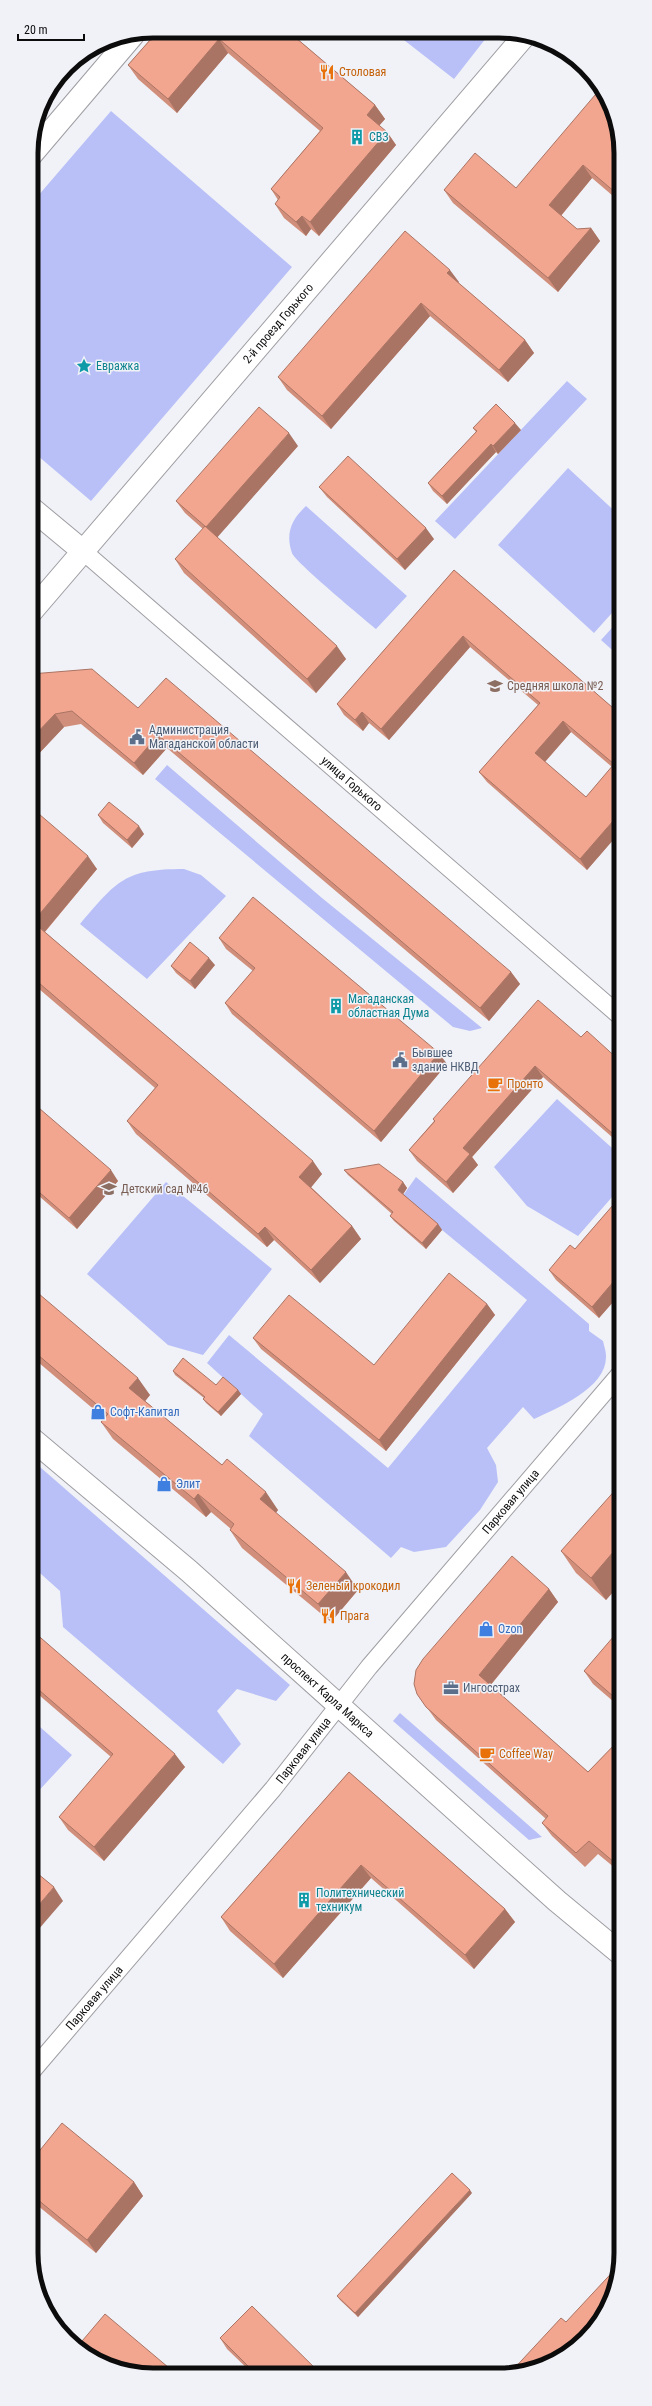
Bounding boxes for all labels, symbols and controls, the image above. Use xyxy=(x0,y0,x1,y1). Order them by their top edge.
scale bar xyxy=(18,16,84,42)
text: 20 m xyxy=(24,23,48,37)
restaurant icon: Столовая xyxy=(318,63,336,81)
place label: Столовая xyxy=(339,65,386,79)
building icon: СВЗ xyxy=(348,128,366,146)
place label: СВЗ xyxy=(369,130,389,144)
street label: 2-й проезд Горького xyxy=(240,281,316,366)
place icon: Евражка xyxy=(75,357,93,375)
place label: Евражка xyxy=(96,359,139,373)
school or university icon: Средняя школа №2 xyxy=(486,677,504,695)
place label: Средняя школа №2 xyxy=(507,679,603,693)
place label: Администрация Магаданской области xyxy=(149,723,259,751)
public building icon: Администрация Магаданской области xyxy=(128,728,146,746)
street label: улица Горького xyxy=(318,753,385,814)
place label: Магаданская областная Дума xyxy=(348,992,429,1020)
building icon: Магаданская областная Дума xyxy=(327,997,345,1015)
place label: Бывшее здание НКВД xyxy=(412,1046,479,1074)
public building icon: Бывшее здание НКВД xyxy=(391,1051,409,1069)
cafe icon: Пронто xyxy=(486,1075,504,1093)
place label: Пронто xyxy=(507,1077,543,1091)
school or university icon: Детский сад №46 xyxy=(100,1180,118,1198)
place label: Детский сад №46 xyxy=(121,1182,208,1196)
shop icon: Софт-Капитал xyxy=(89,1403,107,1421)
place label: Софт-Капитал xyxy=(110,1405,180,1419)
street label: Парковая улица xyxy=(479,1466,542,1537)
shop icon: Элит xyxy=(155,1475,173,1493)
place label: Элит xyxy=(176,1477,200,1491)
restaurant icon: Зеленый крокодил xyxy=(285,1577,303,1595)
place label: Зеленый крокодил xyxy=(306,1579,400,1593)
restaurant icon: Прага xyxy=(319,1607,337,1625)
place label: Прага xyxy=(340,1609,370,1623)
shop icon: Ozon xyxy=(477,1620,495,1638)
place label: Ozon xyxy=(498,1622,522,1636)
street label: проспект Карла Маркса xyxy=(278,1650,377,1740)
office icon: Ингосстрах xyxy=(442,1679,460,1697)
place label: Ингосстрах xyxy=(463,1681,520,1695)
street label: Парковая улица xyxy=(273,1714,334,1786)
cafe icon: Coffee Way xyxy=(478,1745,496,1763)
place label: Coffee Way xyxy=(499,1747,553,1761)
place label: Политехнический техникум xyxy=(316,1886,404,1914)
building icon: Политехнический техникум xyxy=(295,1891,313,1909)
street label: Парковая улица xyxy=(63,1963,126,2033)

